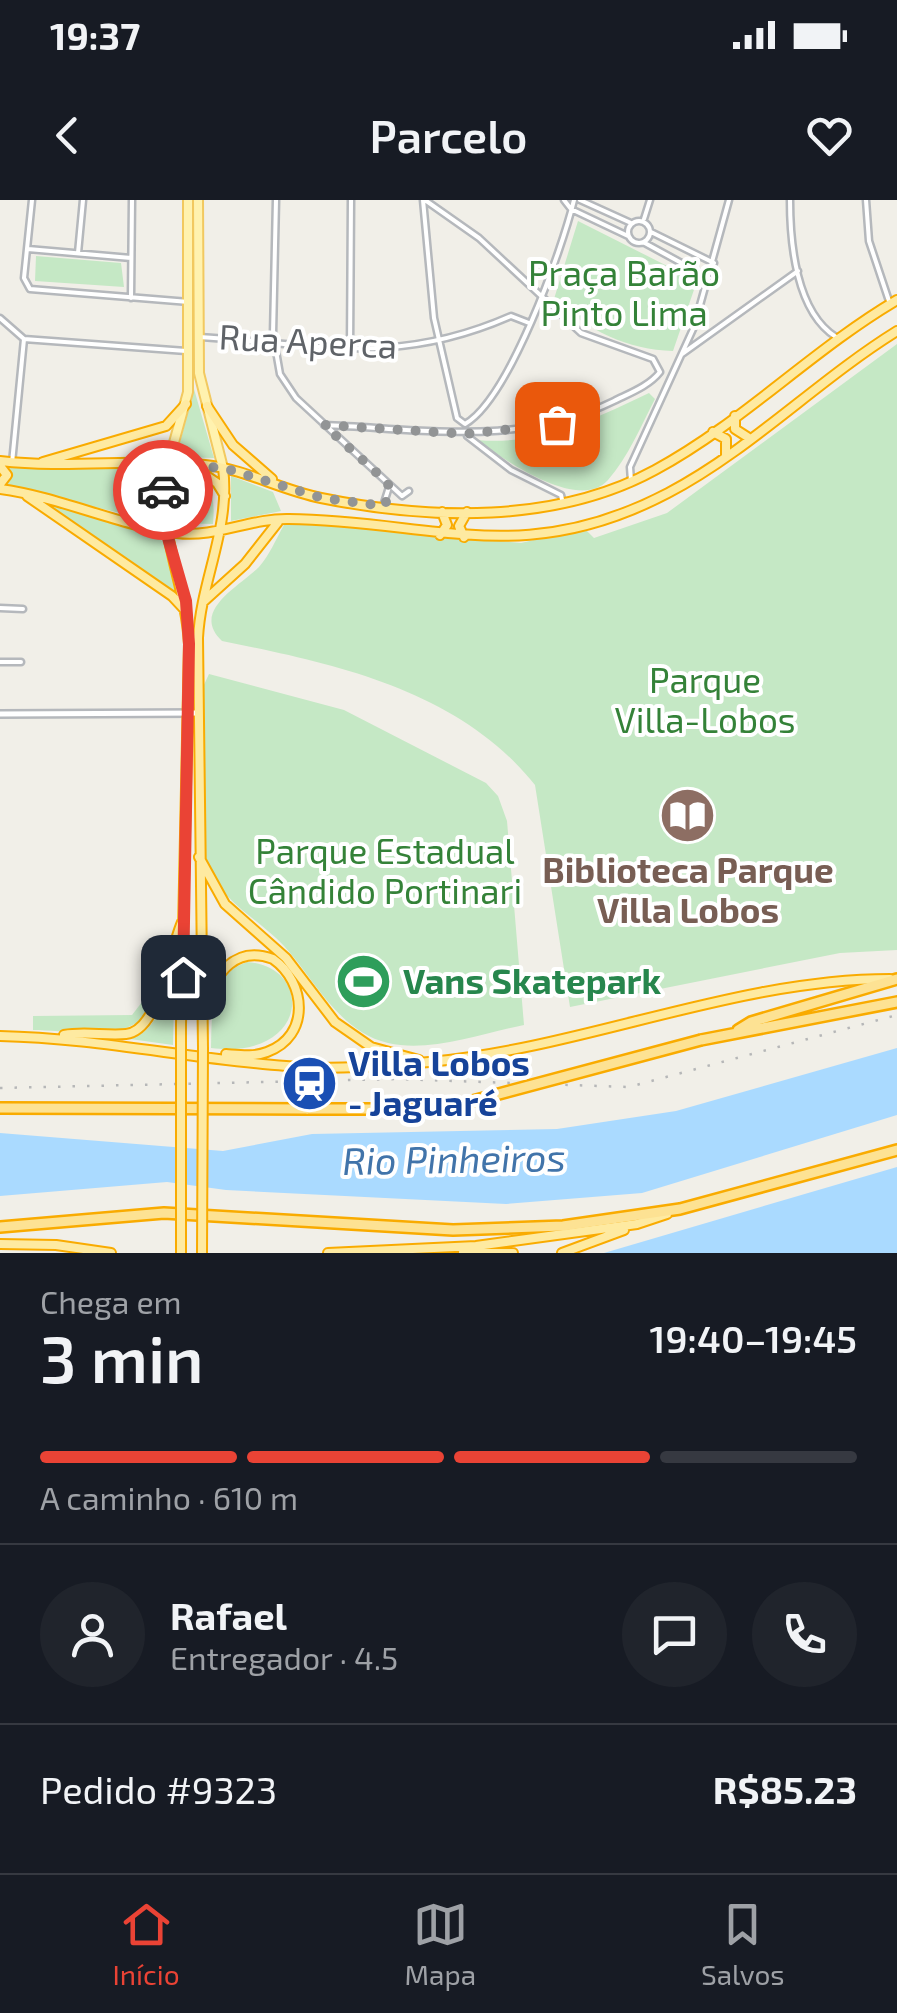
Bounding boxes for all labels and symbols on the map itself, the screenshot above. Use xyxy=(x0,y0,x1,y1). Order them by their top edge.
park label: Praça Barão Pinto Lima xyxy=(528,251,720,333)
street label: Rua Aperca xyxy=(218,314,398,366)
pin xyxy=(515,382,600,467)
courier xyxy=(113,440,213,540)
park label: Parque Villa-Lobos xyxy=(614,658,796,740)
library icon: Biblioteca Parque Villa Lobos xyxy=(658,785,718,845)
park label: Parque Estadual Cândido Portinari xyxy=(248,829,522,911)
place label: Biblioteca Parque Villa Lobos xyxy=(542,848,834,930)
pin xyxy=(141,935,226,1020)
sports icon: Vans Skatepark xyxy=(334,952,394,1012)
place label: Vans Skatepark xyxy=(403,959,662,1001)
place label: Villa Lobos - Jaguaré xyxy=(348,1041,530,1123)
station icon: Villa Lobos - Jaguaré xyxy=(279,1054,339,1114)
water label: Rio Pinheiros xyxy=(342,1133,566,1183)

